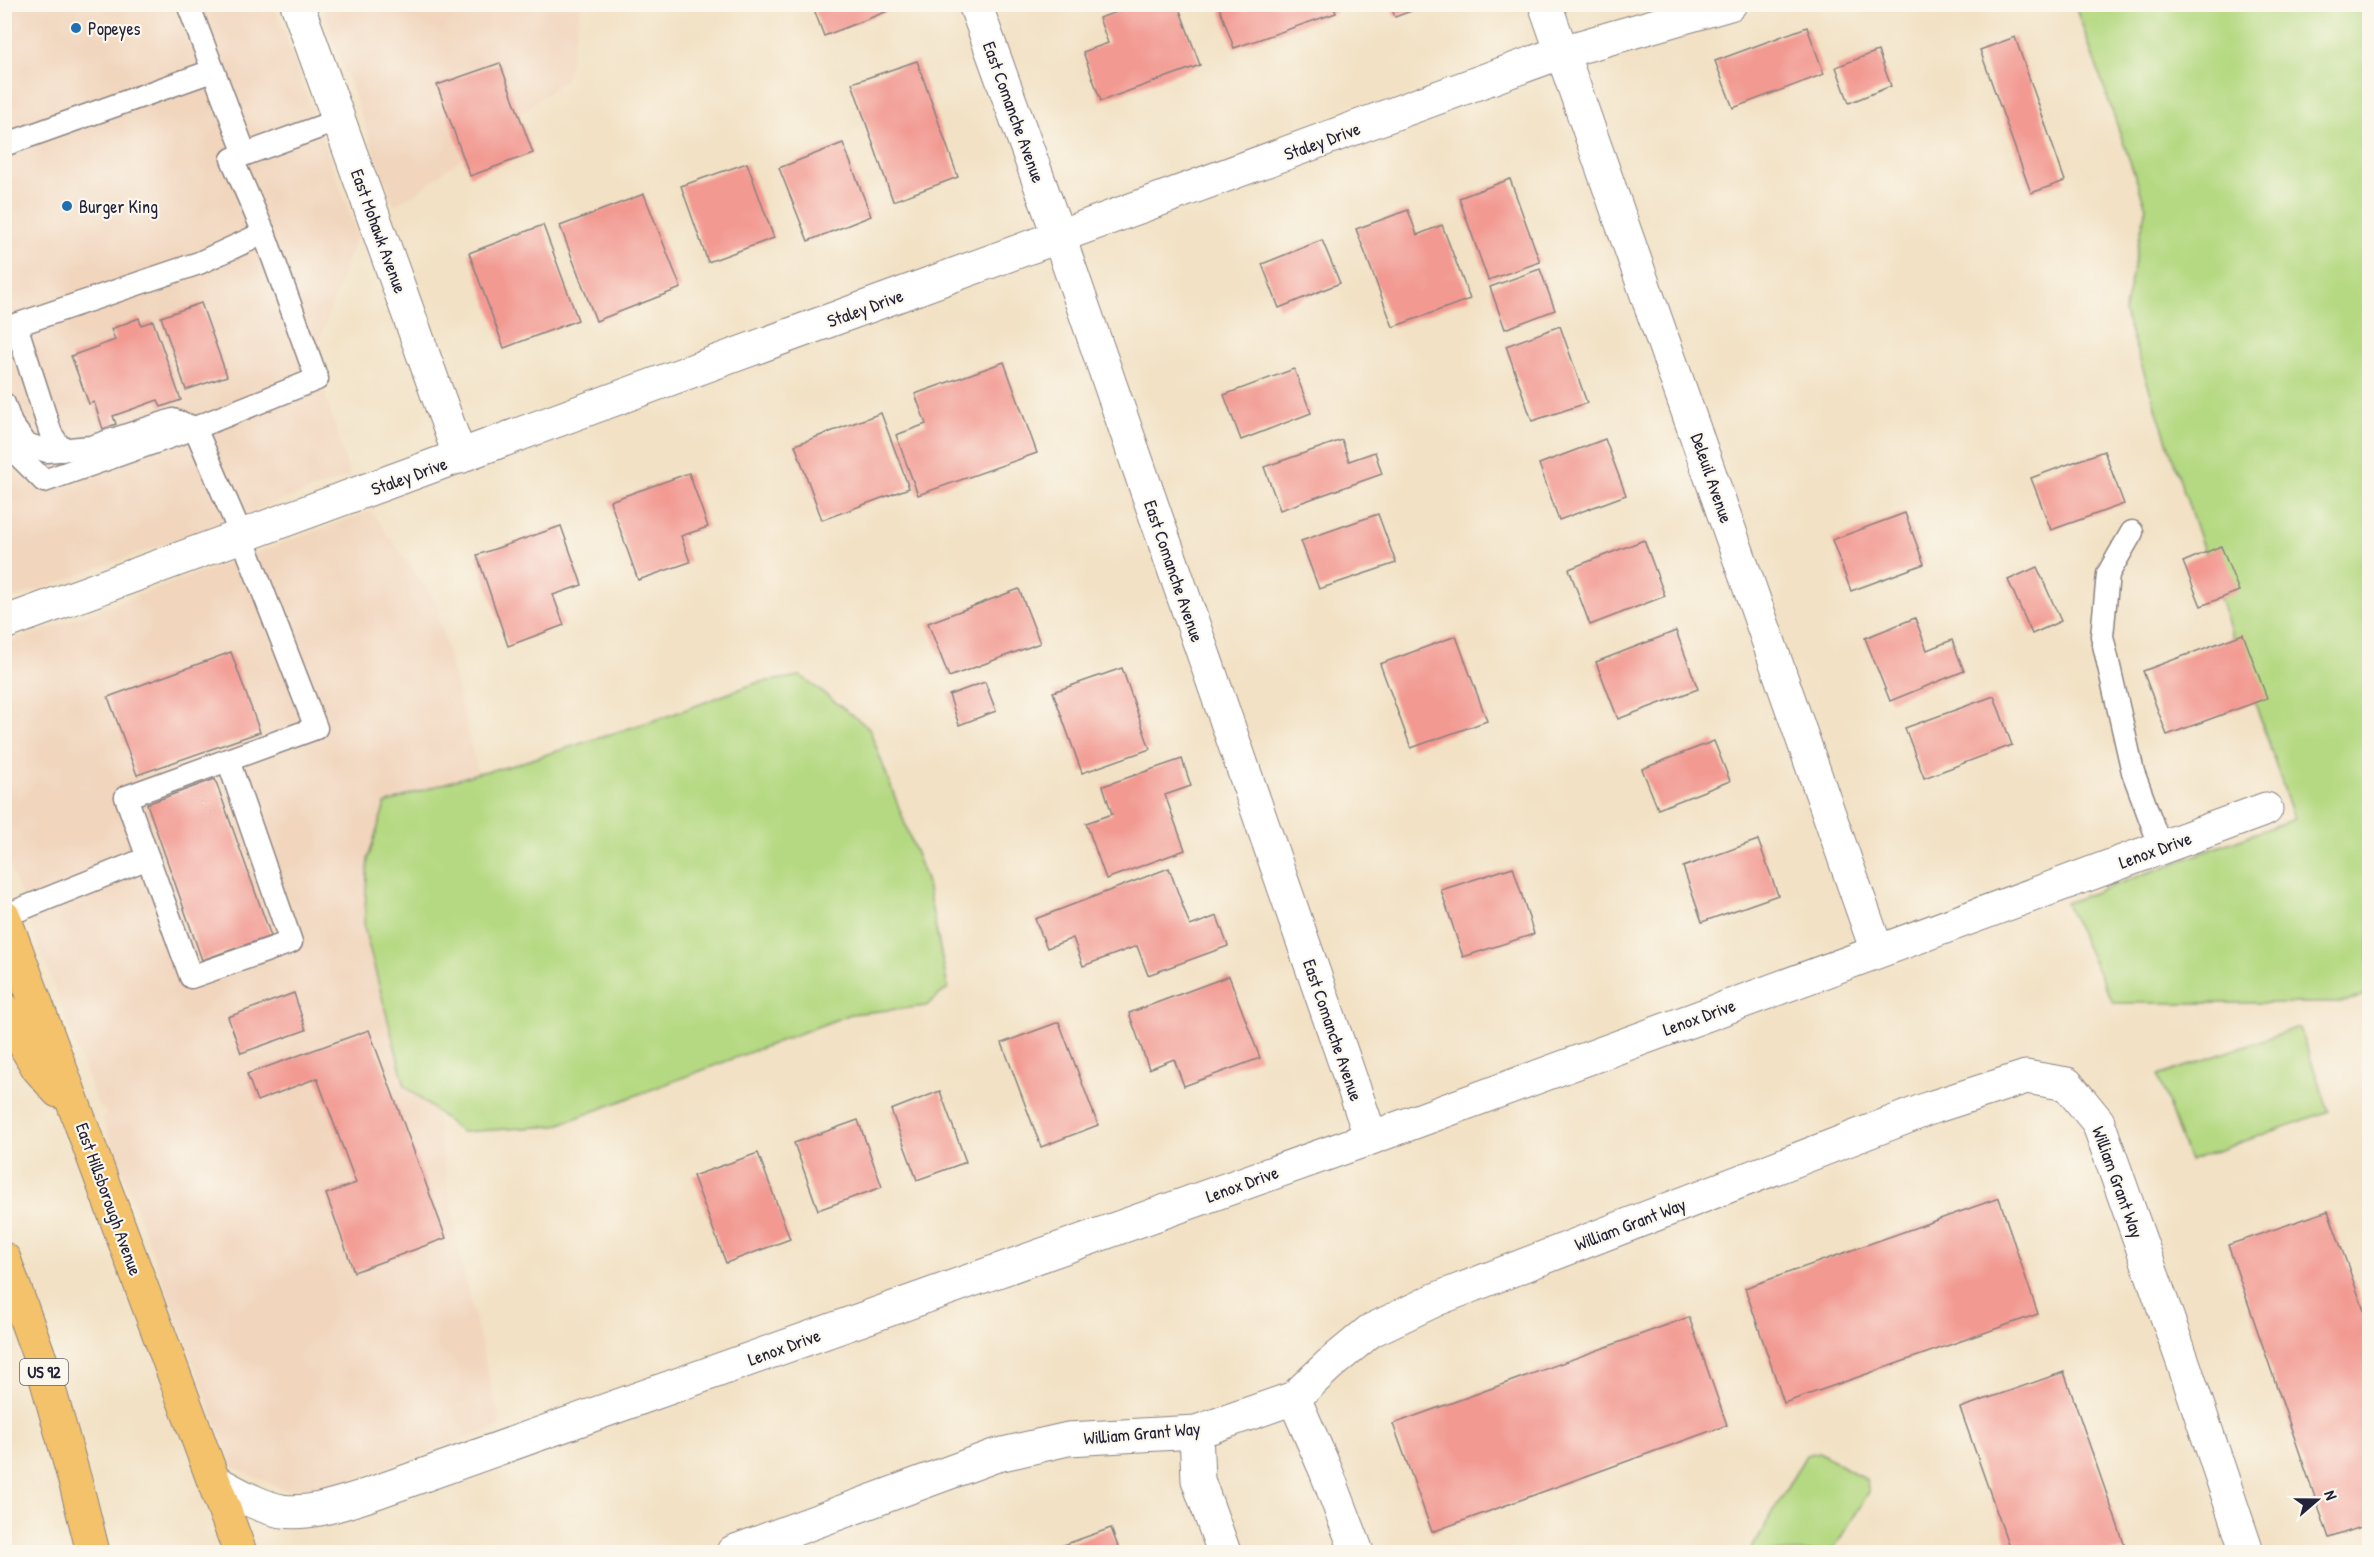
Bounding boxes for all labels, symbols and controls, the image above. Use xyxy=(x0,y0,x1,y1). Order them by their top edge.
place label: Popeyes xyxy=(88,16,141,41)
marker: Popeyes xyxy=(69,21,83,35)
street label: East Comanche Avenue xyxy=(977,38,1051,186)
street label: Staley Drive xyxy=(1281,116,1363,166)
street label: East Mohawk Avenue xyxy=(345,165,413,297)
place label: Burger King xyxy=(79,194,158,219)
marker: Burger King xyxy=(60,199,74,213)
street label: Staley Drive xyxy=(824,283,906,333)
street label: Deleuil Avenue xyxy=(1685,430,1739,526)
street label: Staley Drive xyxy=(368,451,450,501)
street label: East Comanche Avenue xyxy=(1138,497,1210,645)
street label: Lenox Drive xyxy=(2115,825,2195,875)
street label: East Comanche Avenue xyxy=(1297,956,1369,1104)
street label: Lenox Drive xyxy=(1659,992,1739,1042)
street label: East Hillsborough Avenue xyxy=(70,1119,148,1279)
street label: William Grant Way xyxy=(2086,1123,2150,1242)
street label: Lenox Drive xyxy=(1202,1159,1282,1209)
street label: William Grant Way xyxy=(1571,1191,1690,1257)
street label: Lenox Drive xyxy=(744,1322,824,1372)
road number: US 92 xyxy=(20,1359,68,1385)
street label: William Grant Way xyxy=(1083,1415,1202,1451)
north arrow xyxy=(2287,1470,2347,1530)
text: N xyxy=(2319,1487,2343,1503)

